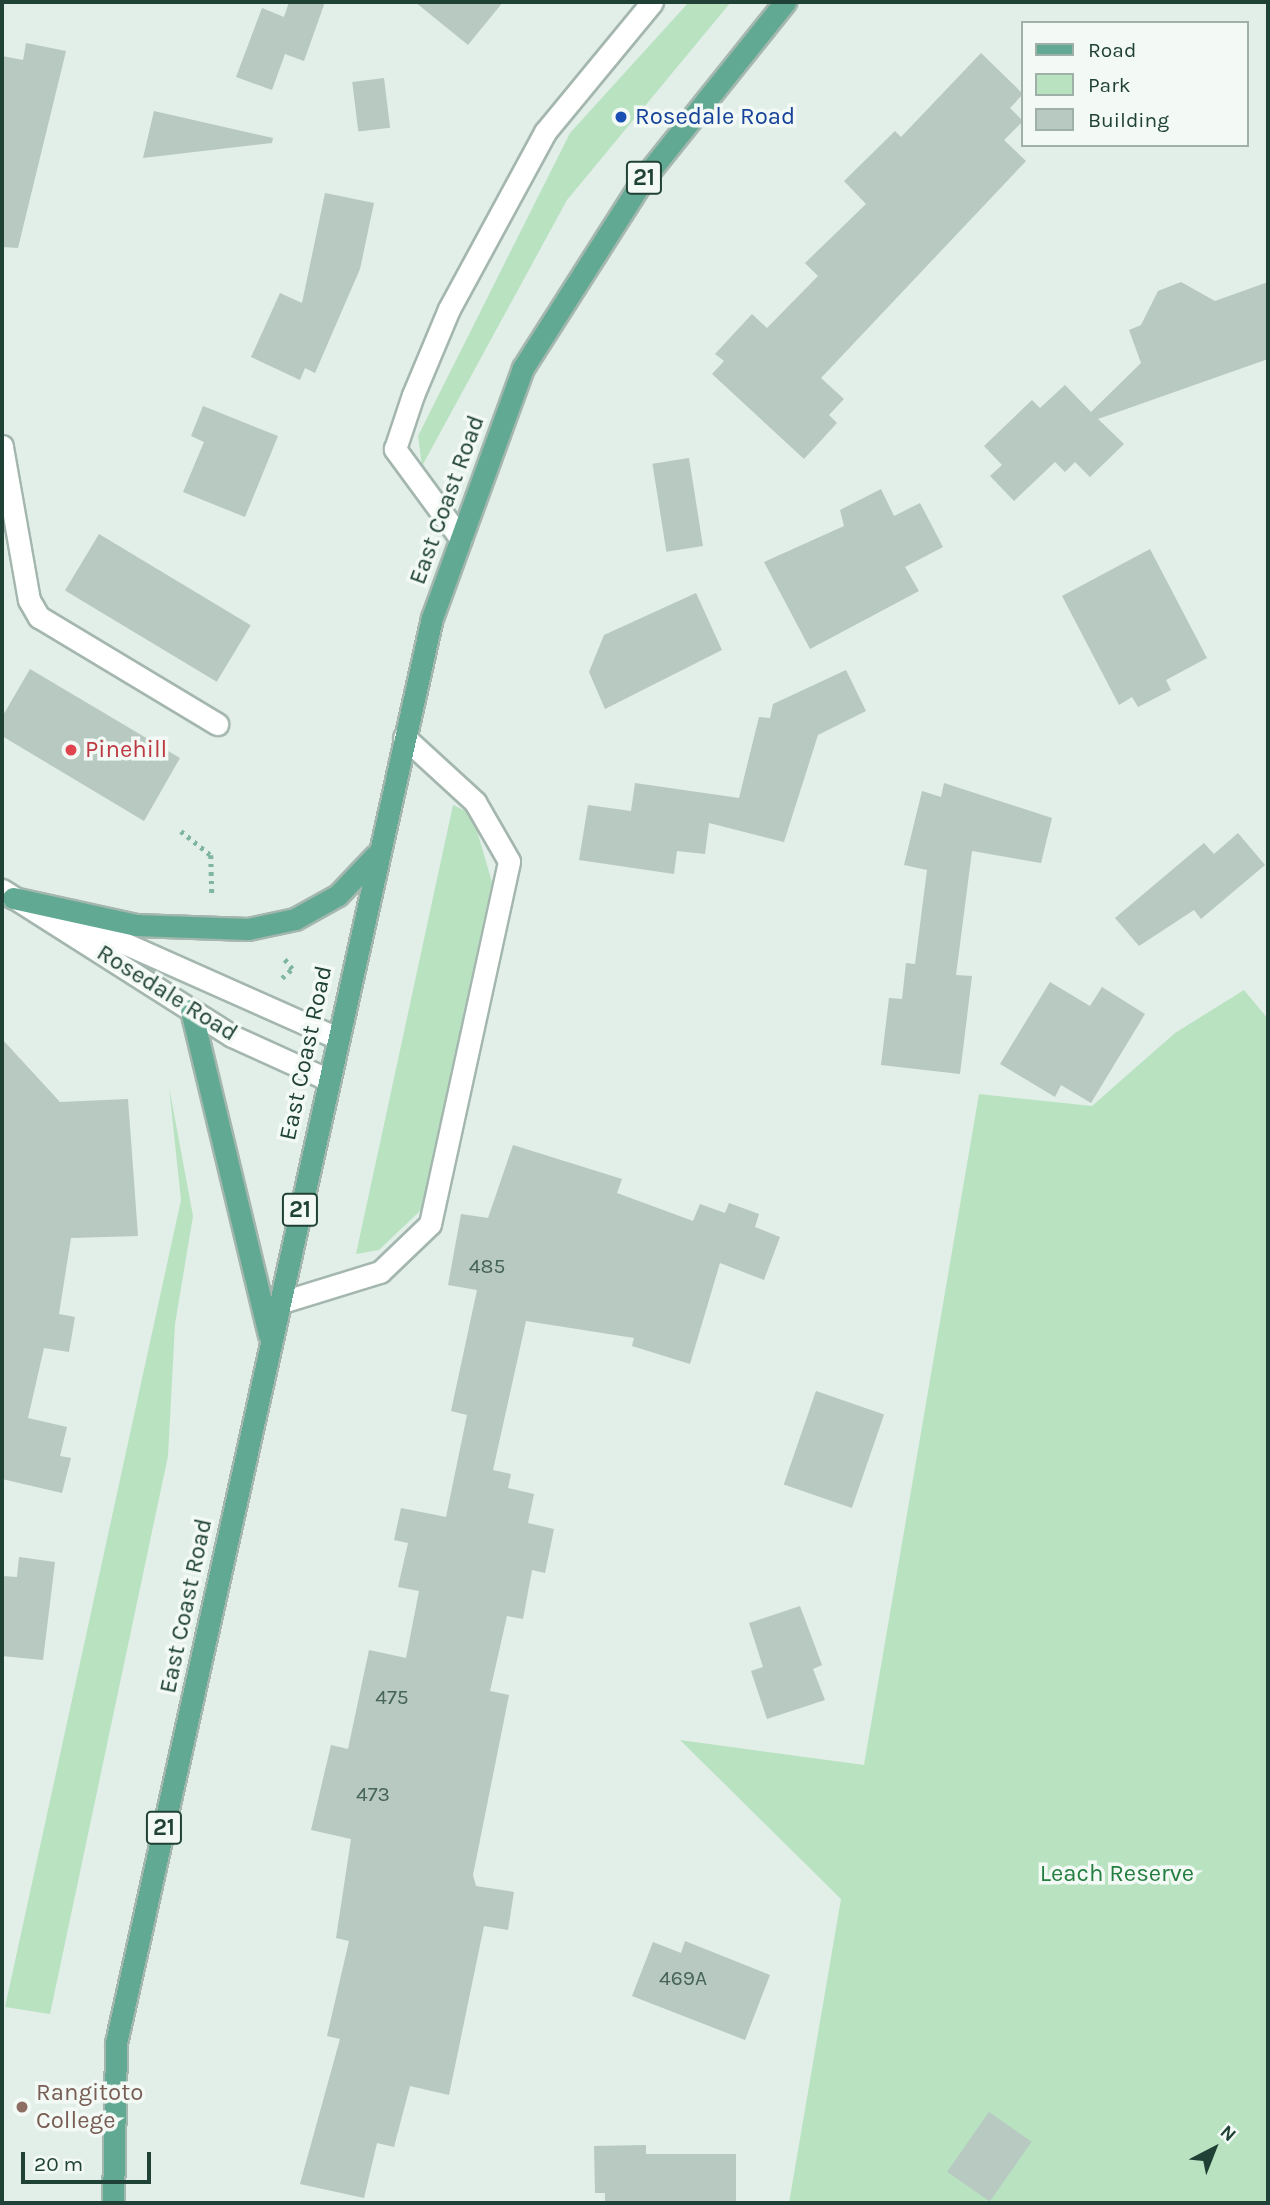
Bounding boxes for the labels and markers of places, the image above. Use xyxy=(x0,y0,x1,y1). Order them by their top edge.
place label: Rosedale Road xyxy=(635,103,795,131)
marker: Rosedale Road xyxy=(613,109,629,125)
place label: Pinehill xyxy=(85,736,167,764)
marker: Pinehill xyxy=(63,742,79,758)
place label: Rangitoto College xyxy=(36,2079,143,2135)
marker: Rangitoto College xyxy=(14,2099,30,2115)

